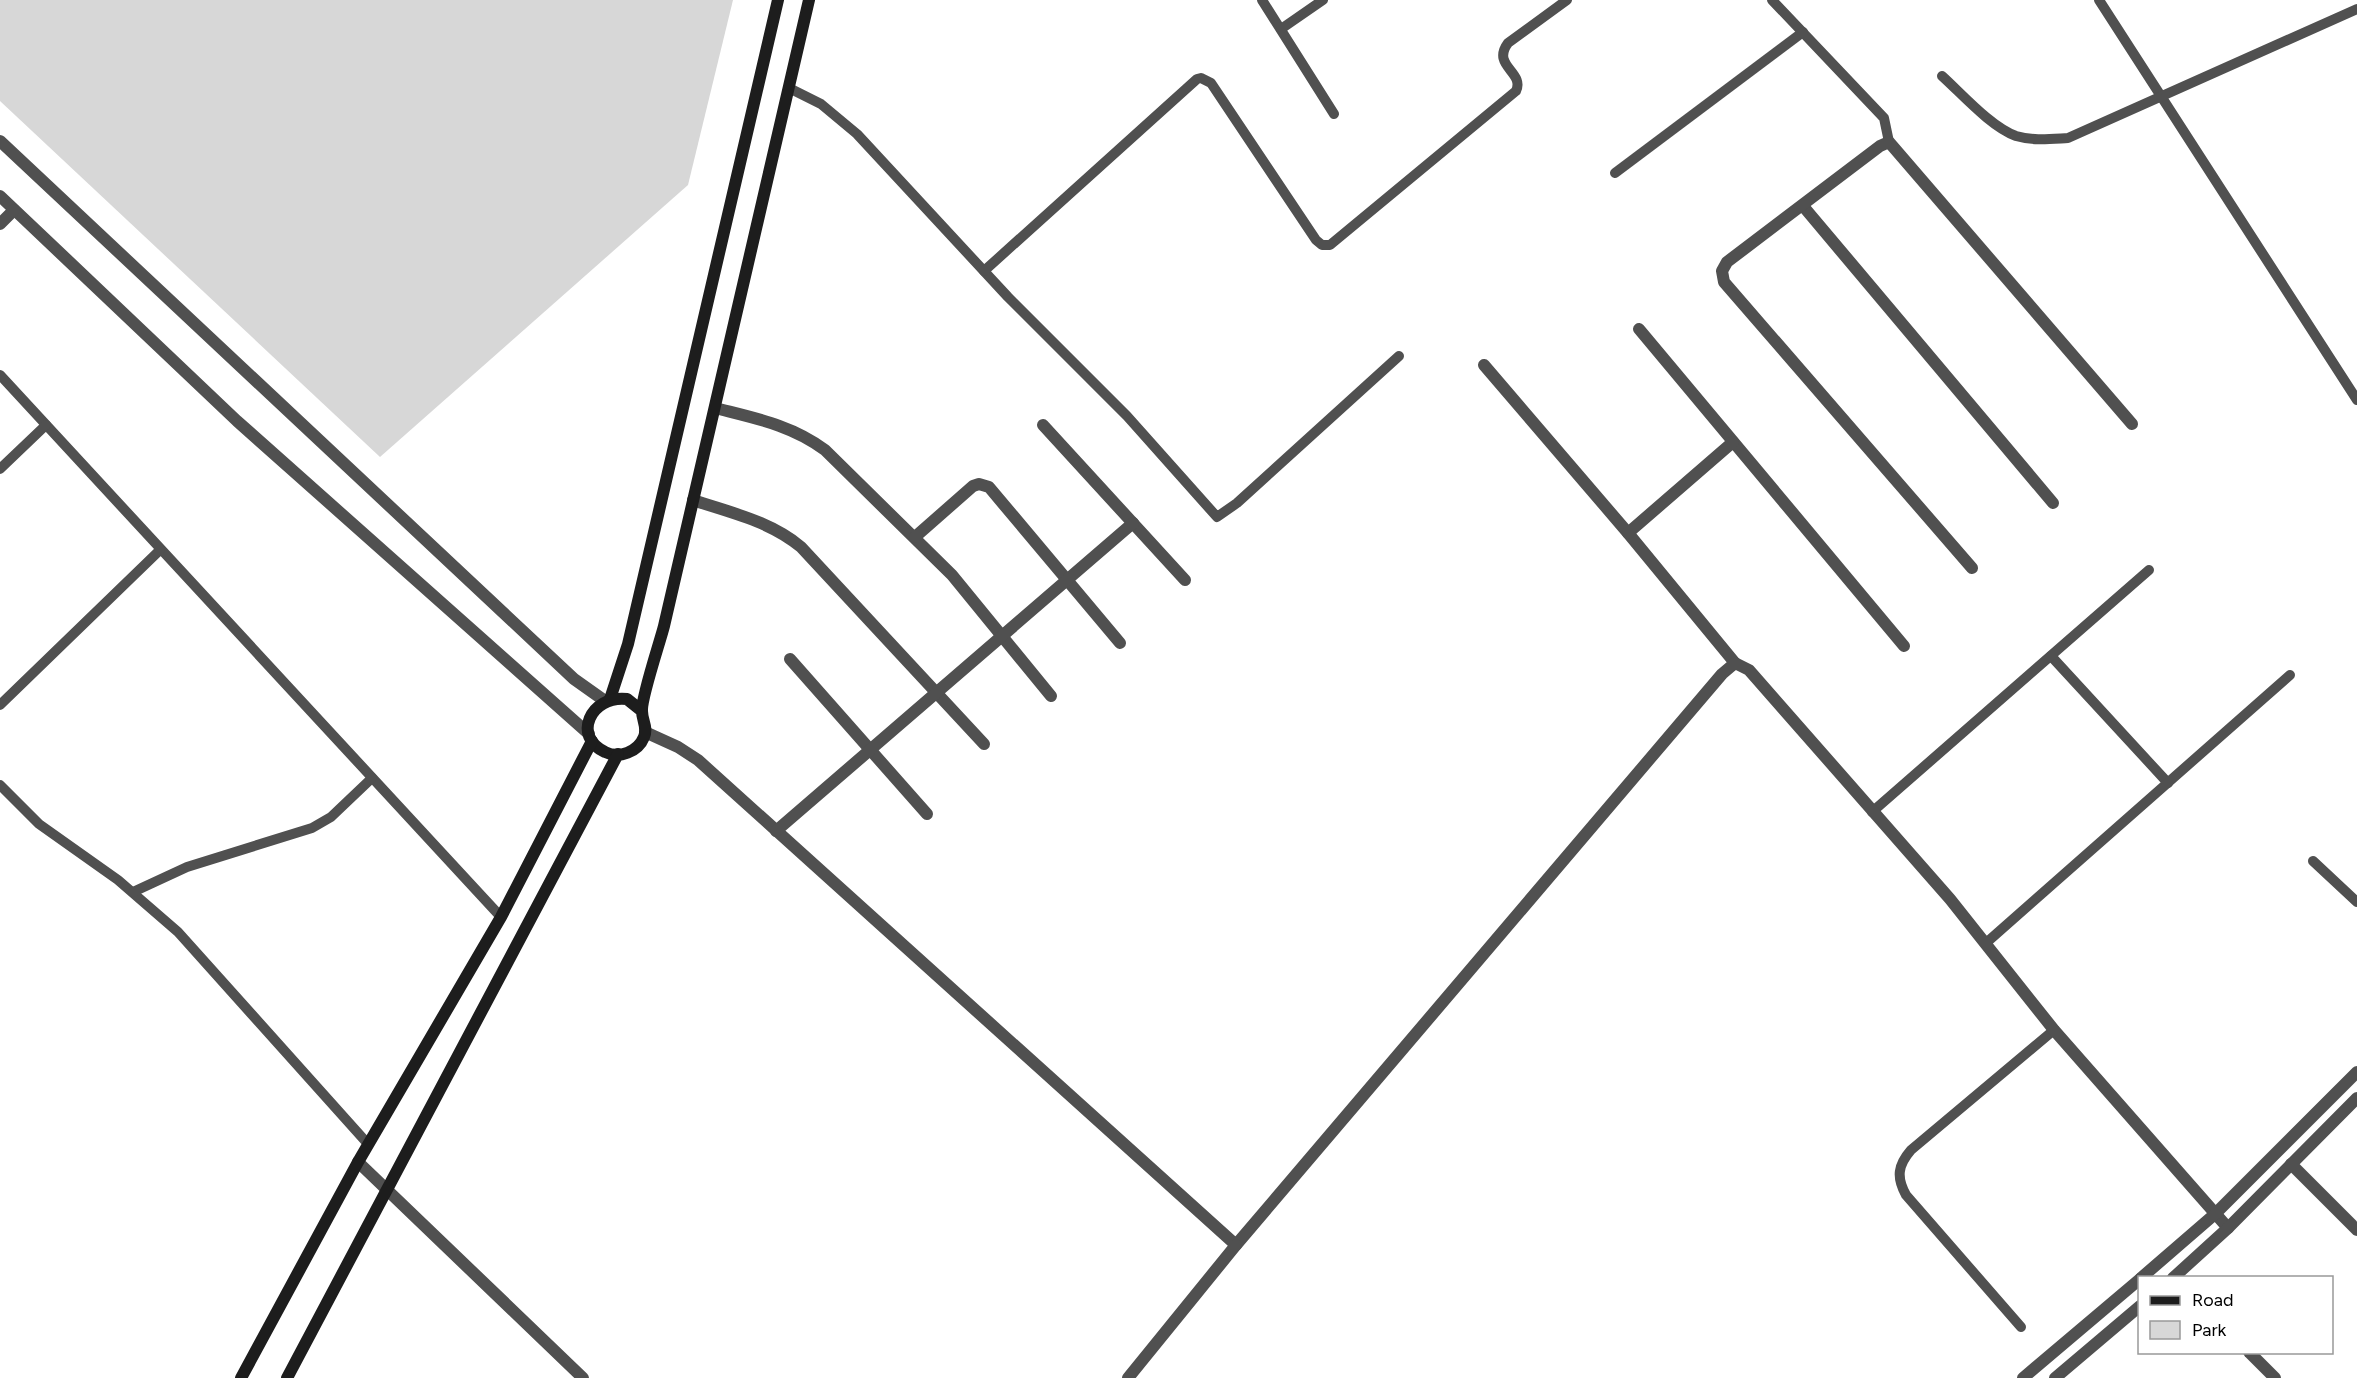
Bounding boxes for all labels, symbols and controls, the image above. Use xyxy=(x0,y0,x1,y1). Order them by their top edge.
legend xyxy=(2138,1276,2333,1354)
text: Road xyxy=(2192,1289,2233,1311)
text: Park xyxy=(2192,1319,2227,1341)

